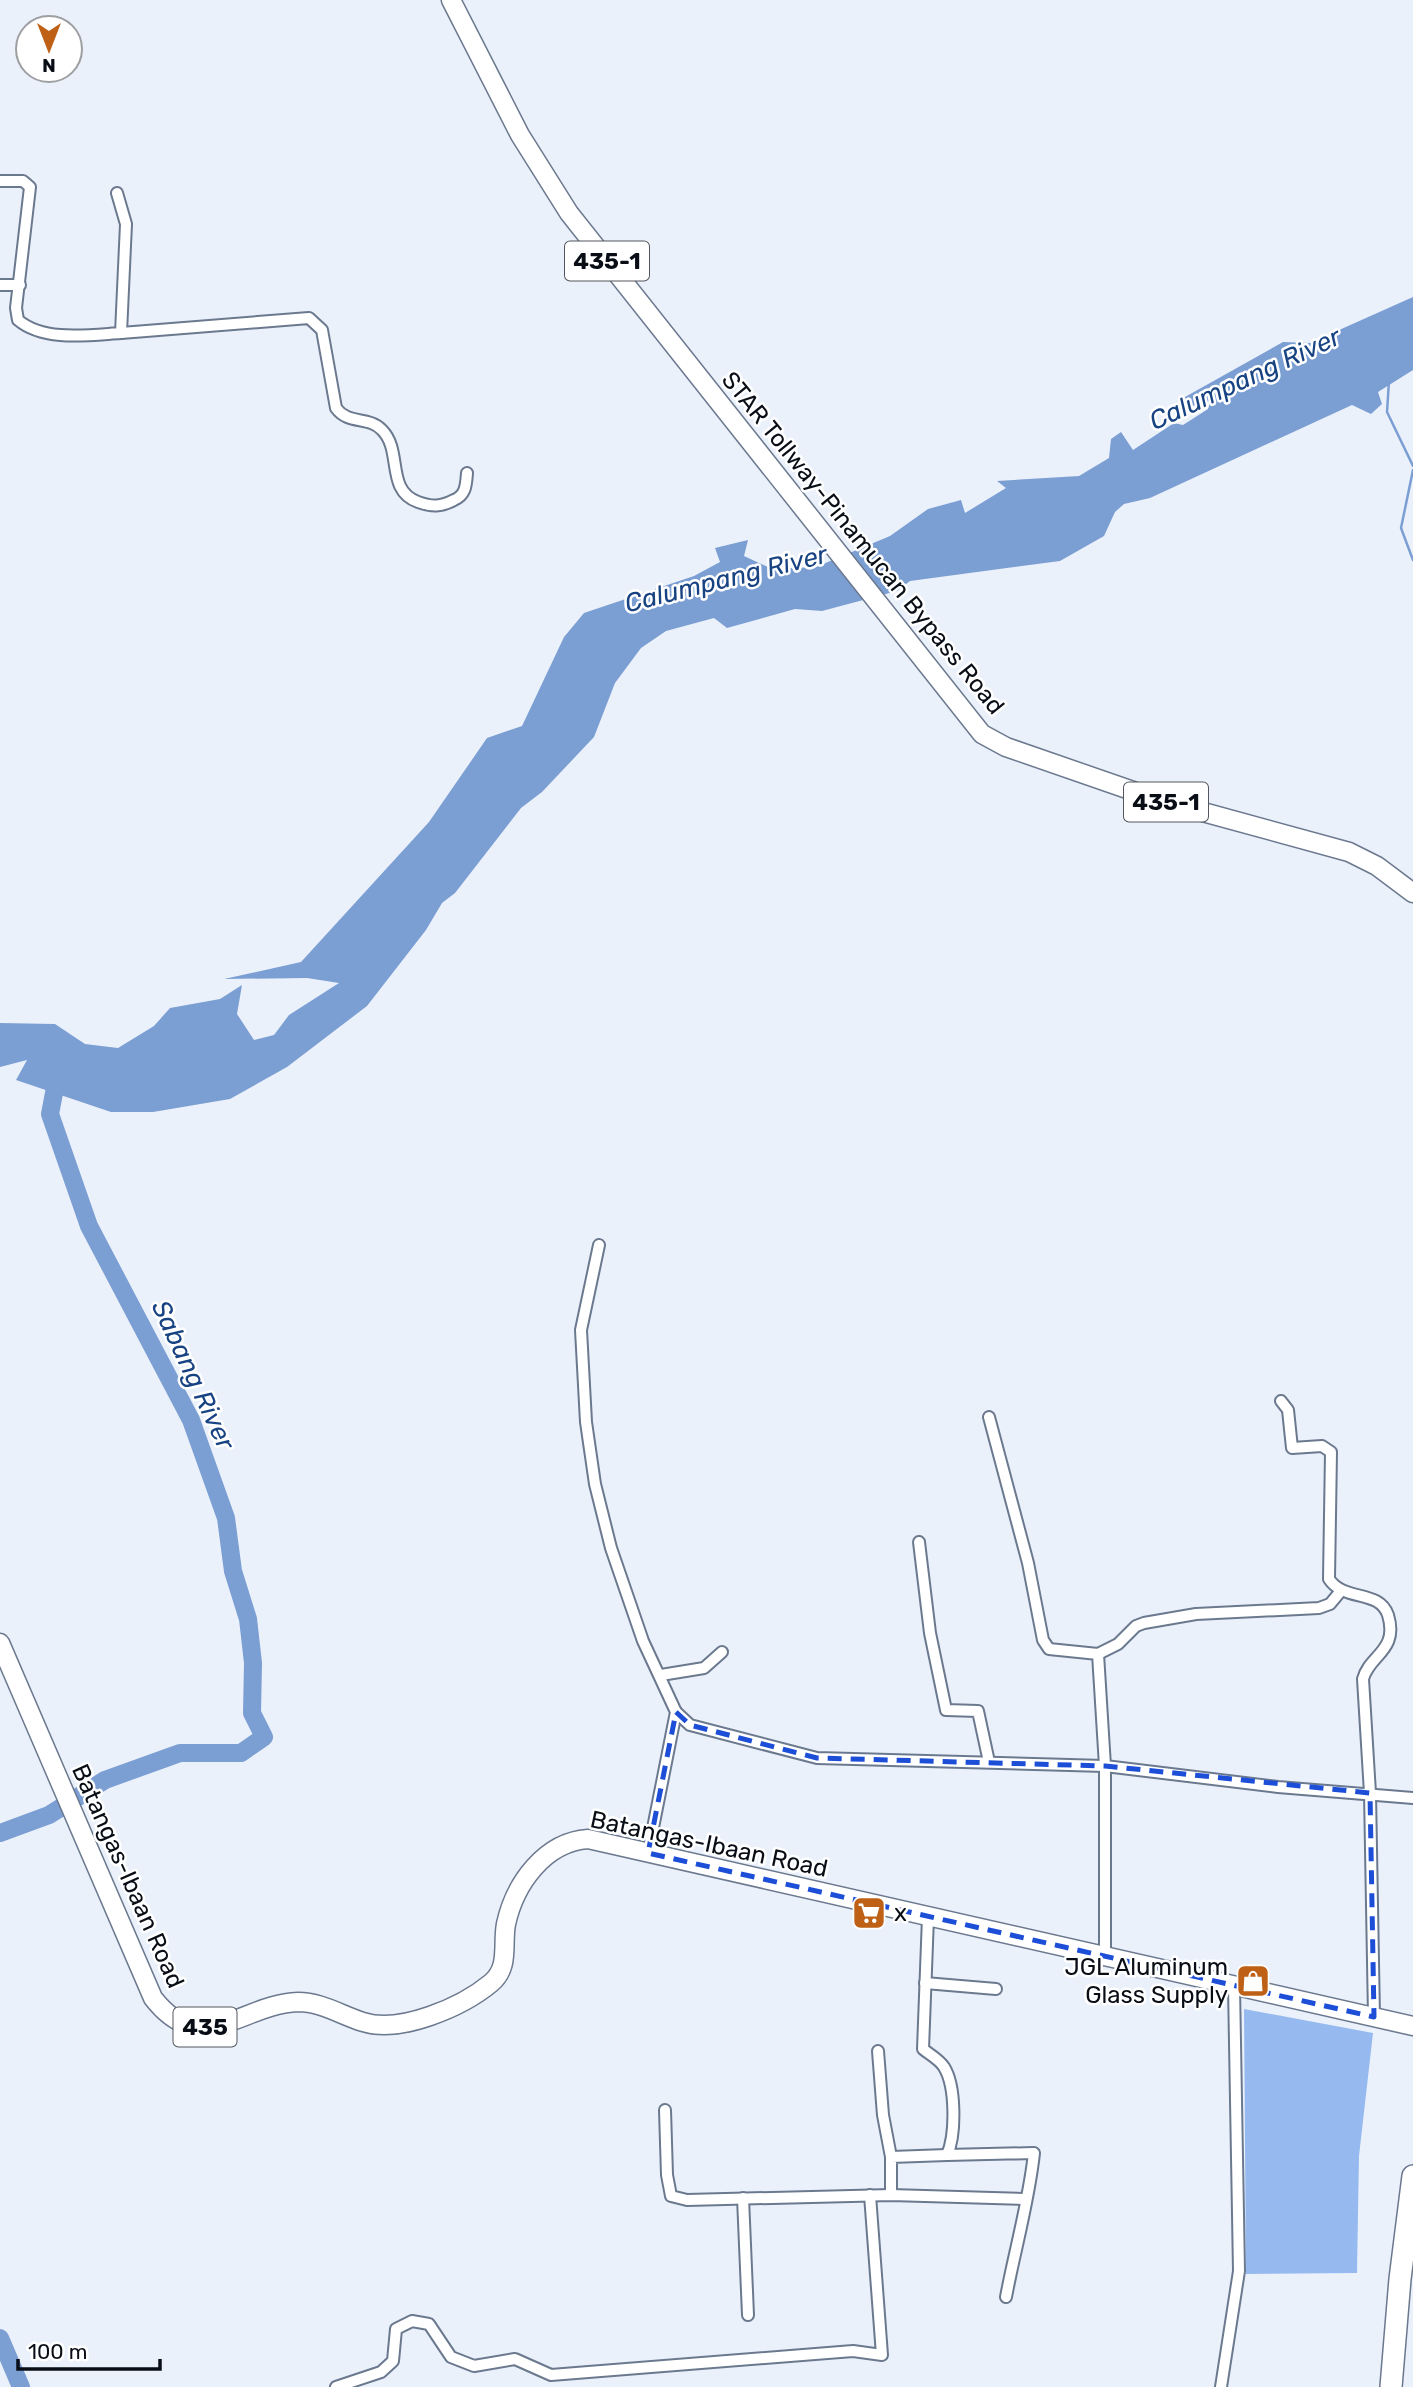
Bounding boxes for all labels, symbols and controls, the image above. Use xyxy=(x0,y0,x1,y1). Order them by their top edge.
north arrow xyxy=(14,14,84,84)
text: N xyxy=(42,54,56,77)
road number: 435-1 xyxy=(565,242,649,280)
water label: Calumpang River xyxy=(1144,321,1347,437)
street label: STAR Tollway-Pinamucan Bypass Road xyxy=(716,366,1010,720)
water label: Calumpang River xyxy=(621,539,832,619)
road number: 435-1 xyxy=(1124,782,1208,822)
water label: Sabang River xyxy=(145,1295,242,1456)
street label: Batangas-Ibaan Road xyxy=(66,1760,190,1992)
street label: Batangas-Ibaan Road xyxy=(588,1805,830,1883)
supermarket icon: x xyxy=(850,1894,888,1932)
place label: x xyxy=(894,1899,907,1927)
place label: JGL Aluminum Glass Supply xyxy=(1064,1953,1228,2009)
shop icon: JGL Aluminum Glass Supply xyxy=(1234,1962,1272,2000)
road number: 435 xyxy=(174,2008,236,2046)
scale bar xyxy=(18,2328,159,2372)
text: 100 m xyxy=(28,2339,87,2364)

